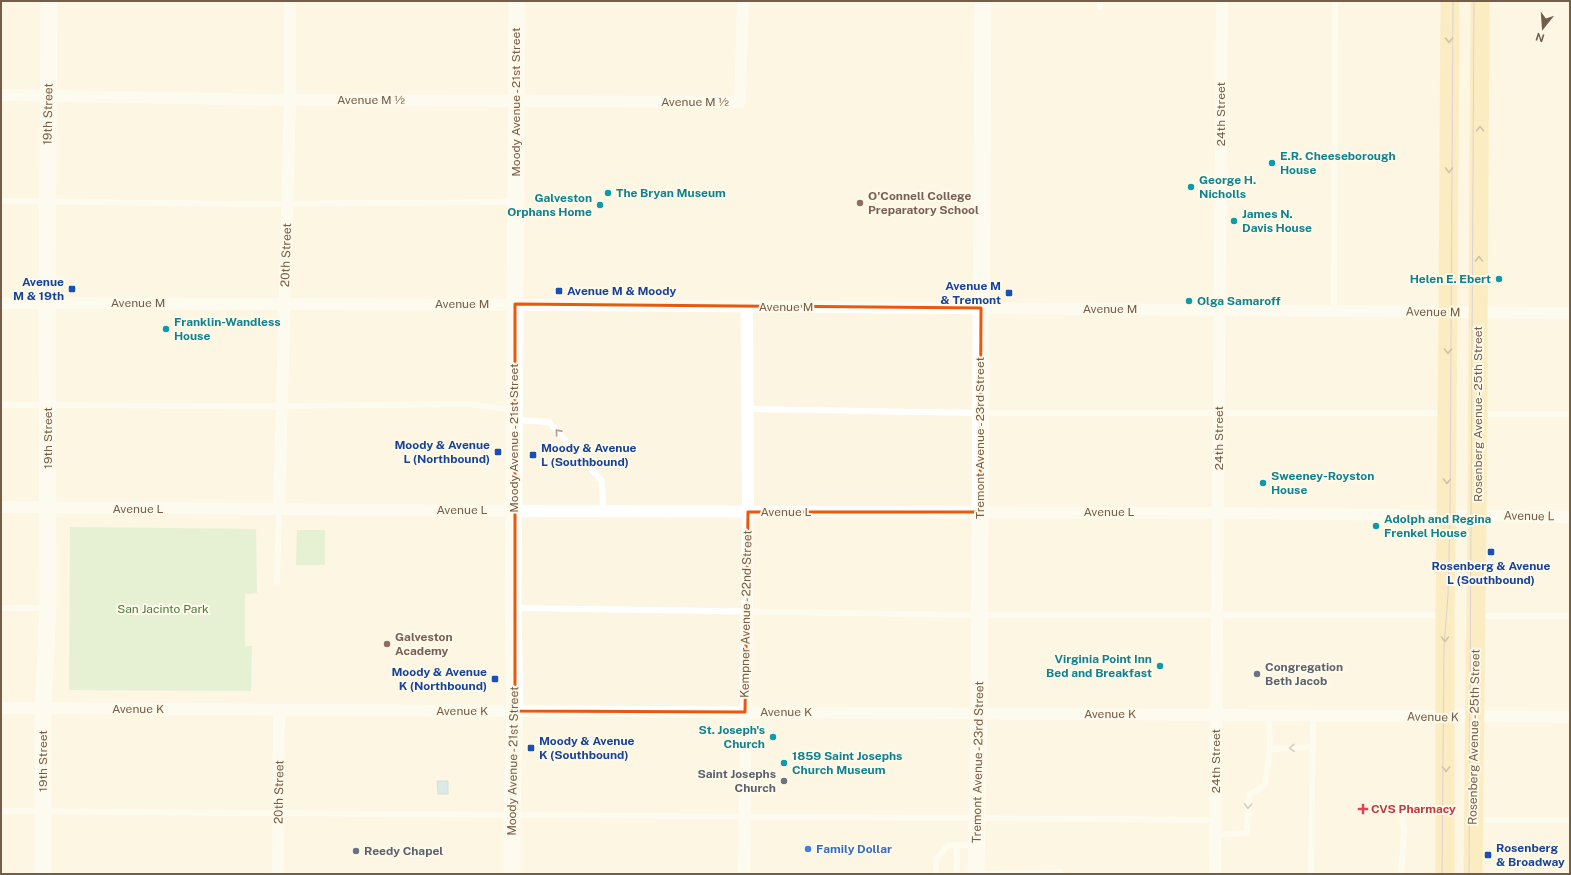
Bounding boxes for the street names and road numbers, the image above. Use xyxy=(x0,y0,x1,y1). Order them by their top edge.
street label: Moody Avenue - 21st Street xyxy=(509,27,523,177)
street label: 24th Street xyxy=(1214,82,1228,146)
street label: 19th Street xyxy=(40,83,56,145)
street label: Avenue M ½ xyxy=(337,93,406,107)
street label: Avenue M ½ xyxy=(661,95,730,109)
street label: 20th Street xyxy=(278,222,294,287)
street label: Avenue M xyxy=(111,296,165,310)
street label: Avenue M xyxy=(435,297,489,311)
street label: Avenue M xyxy=(759,300,813,314)
street label: Avenue M xyxy=(1083,302,1137,316)
street label: Avenue M xyxy=(1406,305,1460,319)
street label: Rosenberg Avenue - 25th Street xyxy=(1471,326,1485,502)
street label: Tremont Avenue - 23rd Street xyxy=(973,357,987,519)
street label: Moody Avenue - 21st Street xyxy=(507,363,521,513)
street label: 24th Street xyxy=(1212,406,1226,470)
street label: 19th Street xyxy=(41,407,55,469)
street label: Avenue L xyxy=(113,502,164,516)
street label: Avenue L xyxy=(437,503,488,517)
street label: Avenue L xyxy=(761,505,812,519)
street label: Avenue L xyxy=(1084,505,1135,519)
street label: Avenue L xyxy=(1503,509,1555,523)
street label: Kempner Avenue - 22nd Street xyxy=(738,530,754,698)
street label: Rosenberg Avenue - 25th Street xyxy=(1465,649,1483,825)
street label: Tremont Avenue - 23rd Street xyxy=(970,680,986,843)
street label: Moody Avenue - 21st Street xyxy=(505,686,521,836)
street label: Avenue K xyxy=(112,702,164,716)
street label: Avenue K xyxy=(436,704,488,718)
street label: Avenue K xyxy=(760,705,812,719)
street label: Avenue K xyxy=(1084,707,1136,721)
street label: Avenue K xyxy=(1407,710,1459,724)
street label: 24th Street xyxy=(1209,729,1223,793)
street label: 19th Street xyxy=(36,730,50,792)
street label: 20th Street xyxy=(271,760,287,824)

